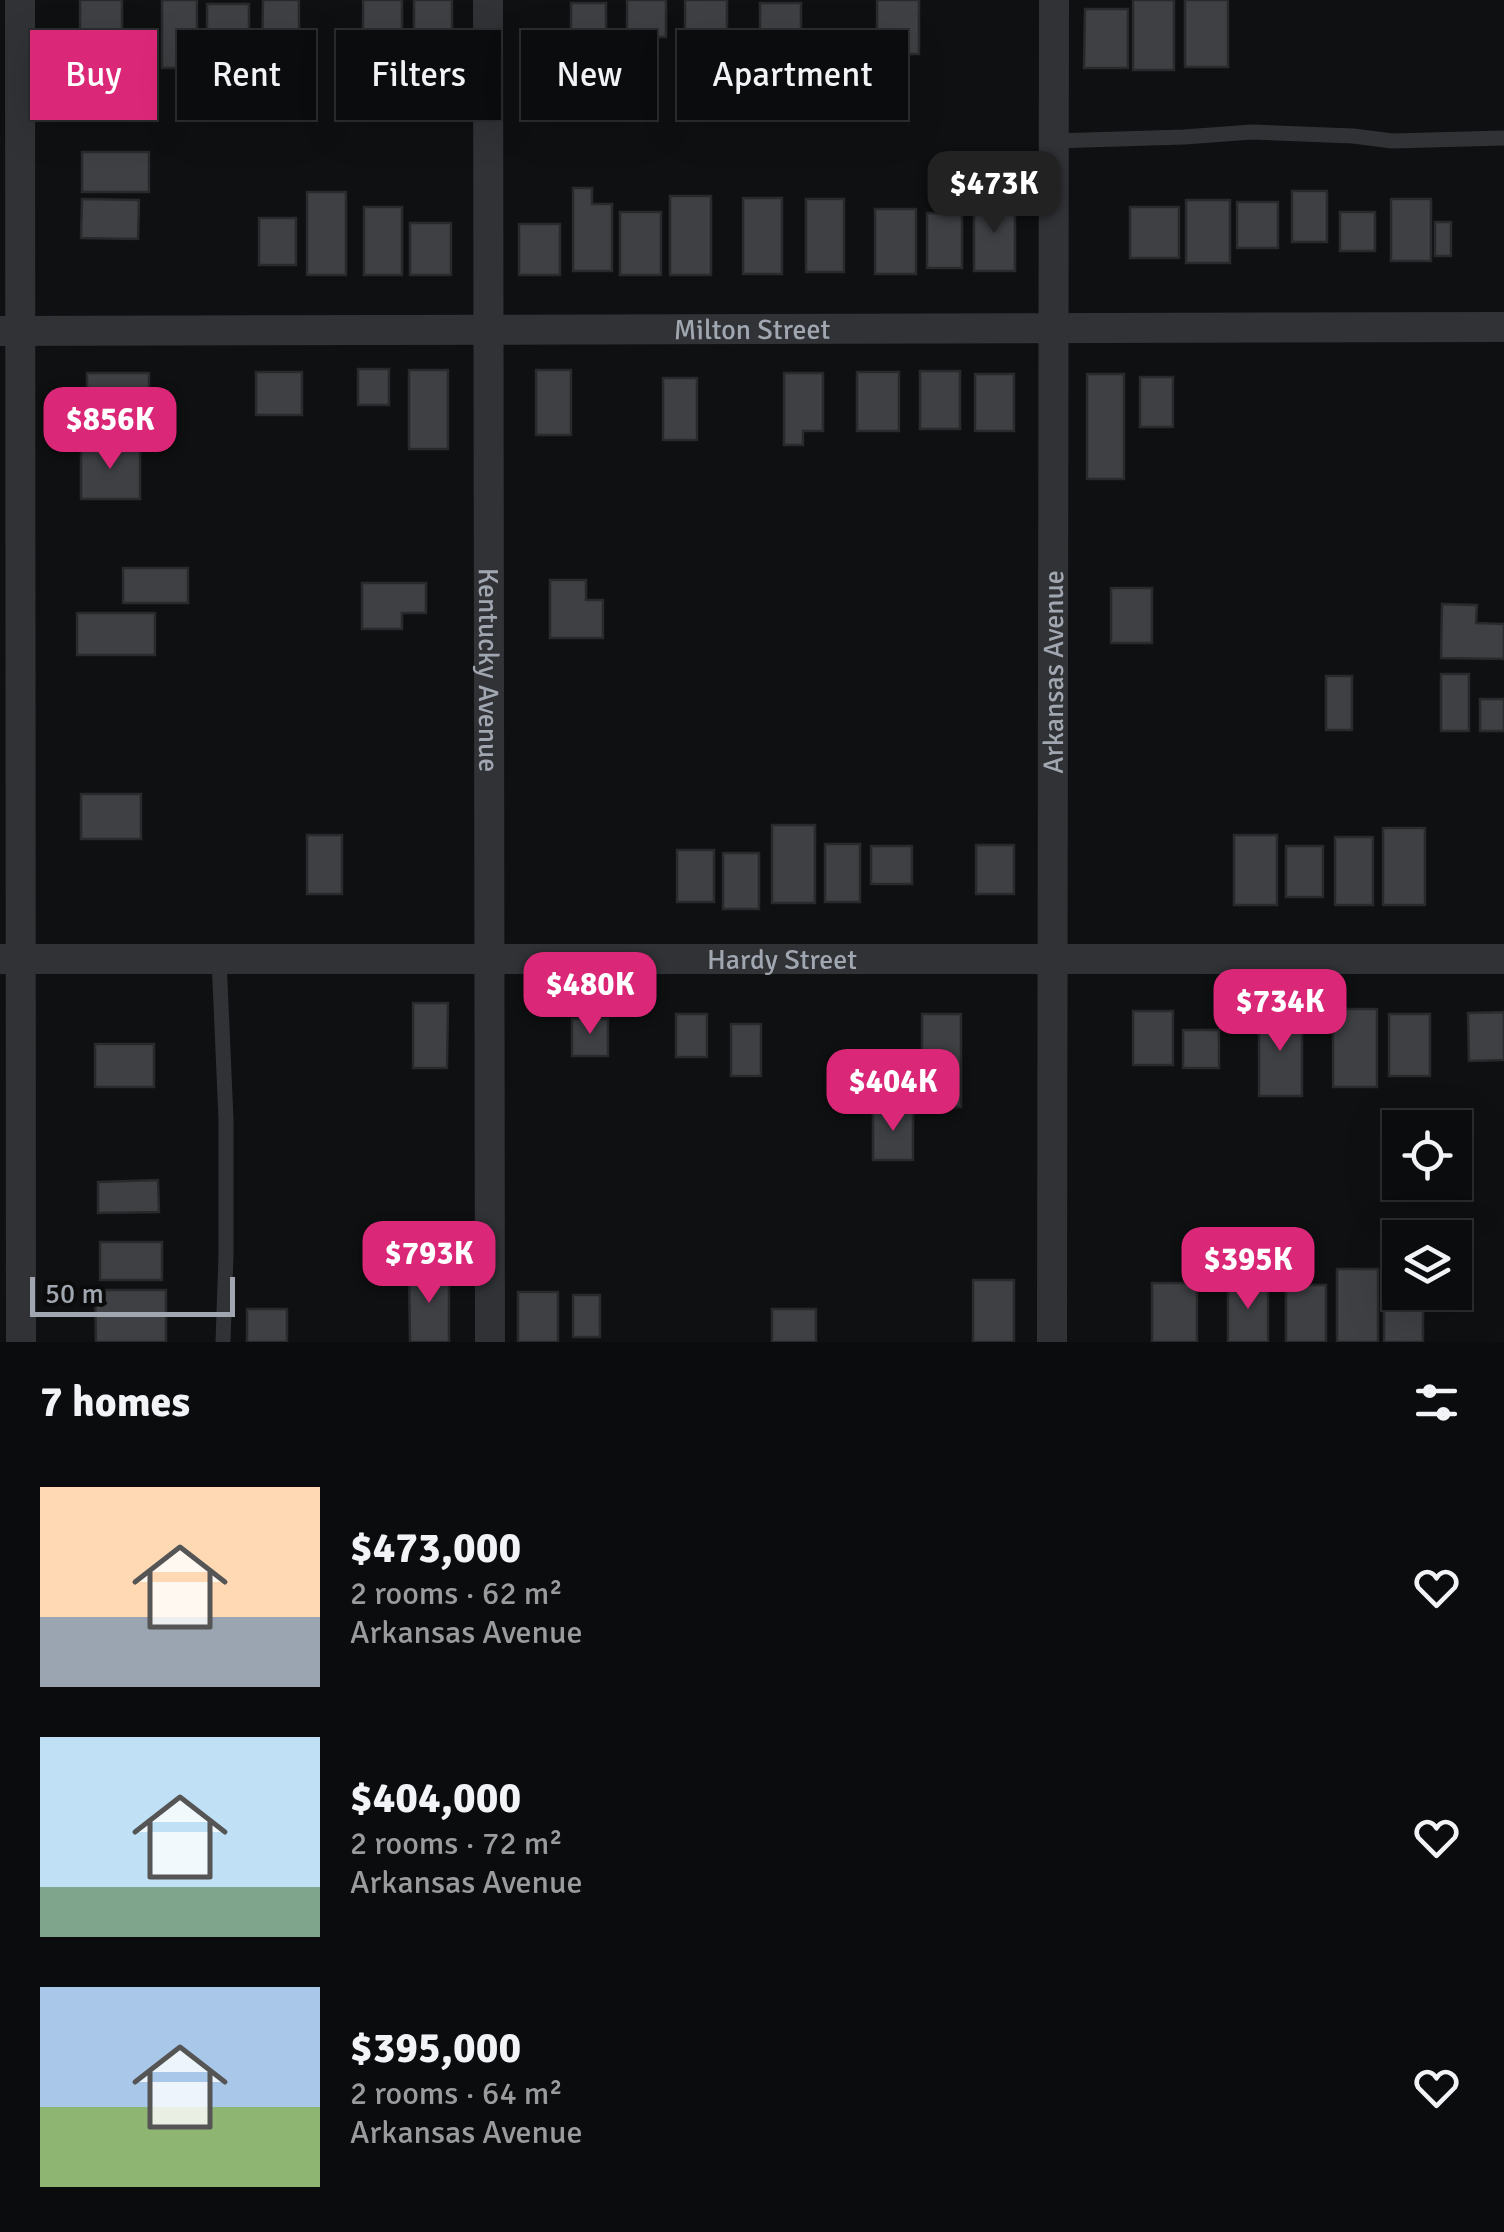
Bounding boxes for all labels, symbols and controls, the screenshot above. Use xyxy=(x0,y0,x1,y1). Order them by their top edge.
chip: Buy xyxy=(30,30,157,120)
chip: Rent xyxy=(177,30,316,120)
chip: Filters xyxy=(336,30,501,120)
chip: New xyxy=(521,30,657,120)
chip: Apartment xyxy=(677,30,908,120)
pin: $473K xyxy=(924,151,1064,236)
text: $473K xyxy=(950,164,1038,203)
street label: Milton Street xyxy=(674,313,831,347)
pin: $856K xyxy=(40,387,180,472)
text: $856K xyxy=(66,400,154,439)
street label: Kentucky Avenue xyxy=(471,568,505,772)
street label: Arkansas Avenue xyxy=(1037,570,1071,774)
street label: Hardy Street xyxy=(707,943,857,977)
pin: $480K xyxy=(520,952,660,1037)
text: $480K xyxy=(546,965,634,1004)
pin: $734K xyxy=(1210,969,1350,1054)
text: $734K xyxy=(1236,982,1324,1021)
pin: $404K xyxy=(823,1049,963,1134)
text: $404K xyxy=(849,1062,937,1101)
map controls xyxy=(1382,1110,1472,1310)
button: locate xyxy=(1382,1110,1472,1200)
button: layers xyxy=(1382,1220,1472,1310)
pin: $793K xyxy=(359,1221,499,1306)
pin: $395K xyxy=(1178,1227,1318,1312)
text: $793K xyxy=(385,1234,473,1273)
text: $395K xyxy=(1204,1240,1292,1279)
scale bar xyxy=(30,1272,235,1316)
text: 50 m xyxy=(45,1277,104,1311)
icon: filters xyxy=(1409,1375,1464,1430)
text: 7 homes xyxy=(40,1377,190,1428)
text: $473,000 xyxy=(350,1523,521,1574)
icon: home xyxy=(120,1527,240,1647)
icon: heart xyxy=(1409,1560,1464,1615)
text: 2 rooms · 62 m² xyxy=(350,1574,563,1613)
text: Arkansas Avenue xyxy=(350,1613,582,1652)
text: $404,000 xyxy=(350,1773,521,1824)
icon: home xyxy=(120,1777,240,1897)
icon: heart xyxy=(1409,1810,1464,1865)
text: 2 rooms · 72 m² xyxy=(350,1824,563,1863)
text: Arkansas Avenue xyxy=(350,1863,582,1902)
text: $395,000 xyxy=(350,2023,521,2074)
icon: home xyxy=(120,2027,240,2147)
icon: heart xyxy=(1409,2060,1464,2115)
text: 2 rooms · 64 m² xyxy=(350,2074,563,2113)
text: Arkansas Avenue xyxy=(350,2113,582,2152)

